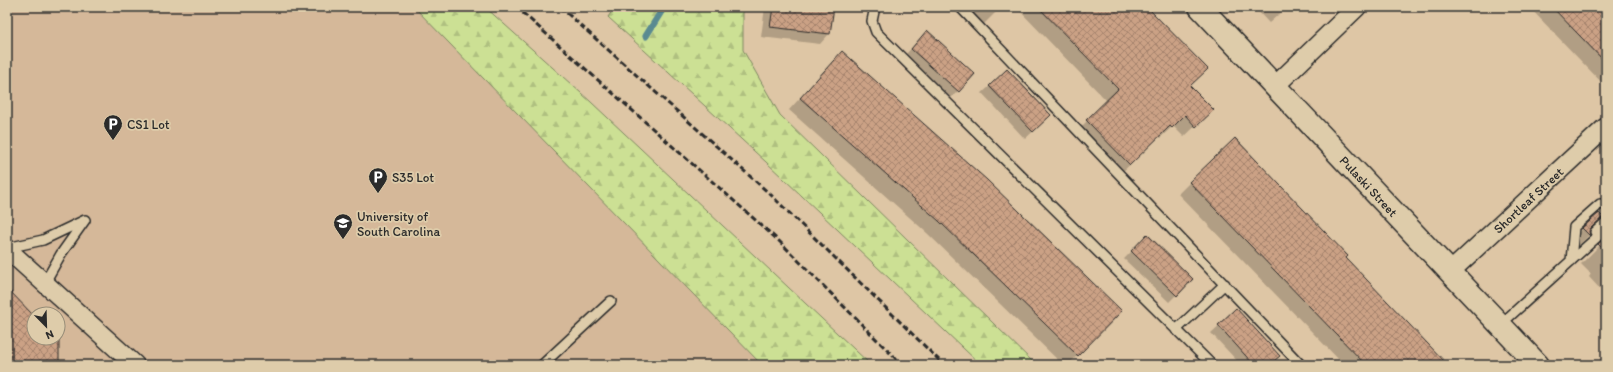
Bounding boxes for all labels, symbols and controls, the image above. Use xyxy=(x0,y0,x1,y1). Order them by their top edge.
parking icon: CS1 Lot xyxy=(102,113,124,141)
place label: CS1 Lot xyxy=(127,117,170,132)
street label: Pulaski Street xyxy=(1337,153,1401,220)
street label: Shortleaf Street xyxy=(1490,164,1566,236)
parking icon: S35 Lot xyxy=(367,166,389,194)
place label: S35 Lot xyxy=(392,170,434,185)
place label: University of South Carolina xyxy=(357,209,440,239)
school or university icon: University of South Carolina xyxy=(332,212,354,240)
north arrow xyxy=(26,306,66,346)
text: N xyxy=(44,327,56,342)

